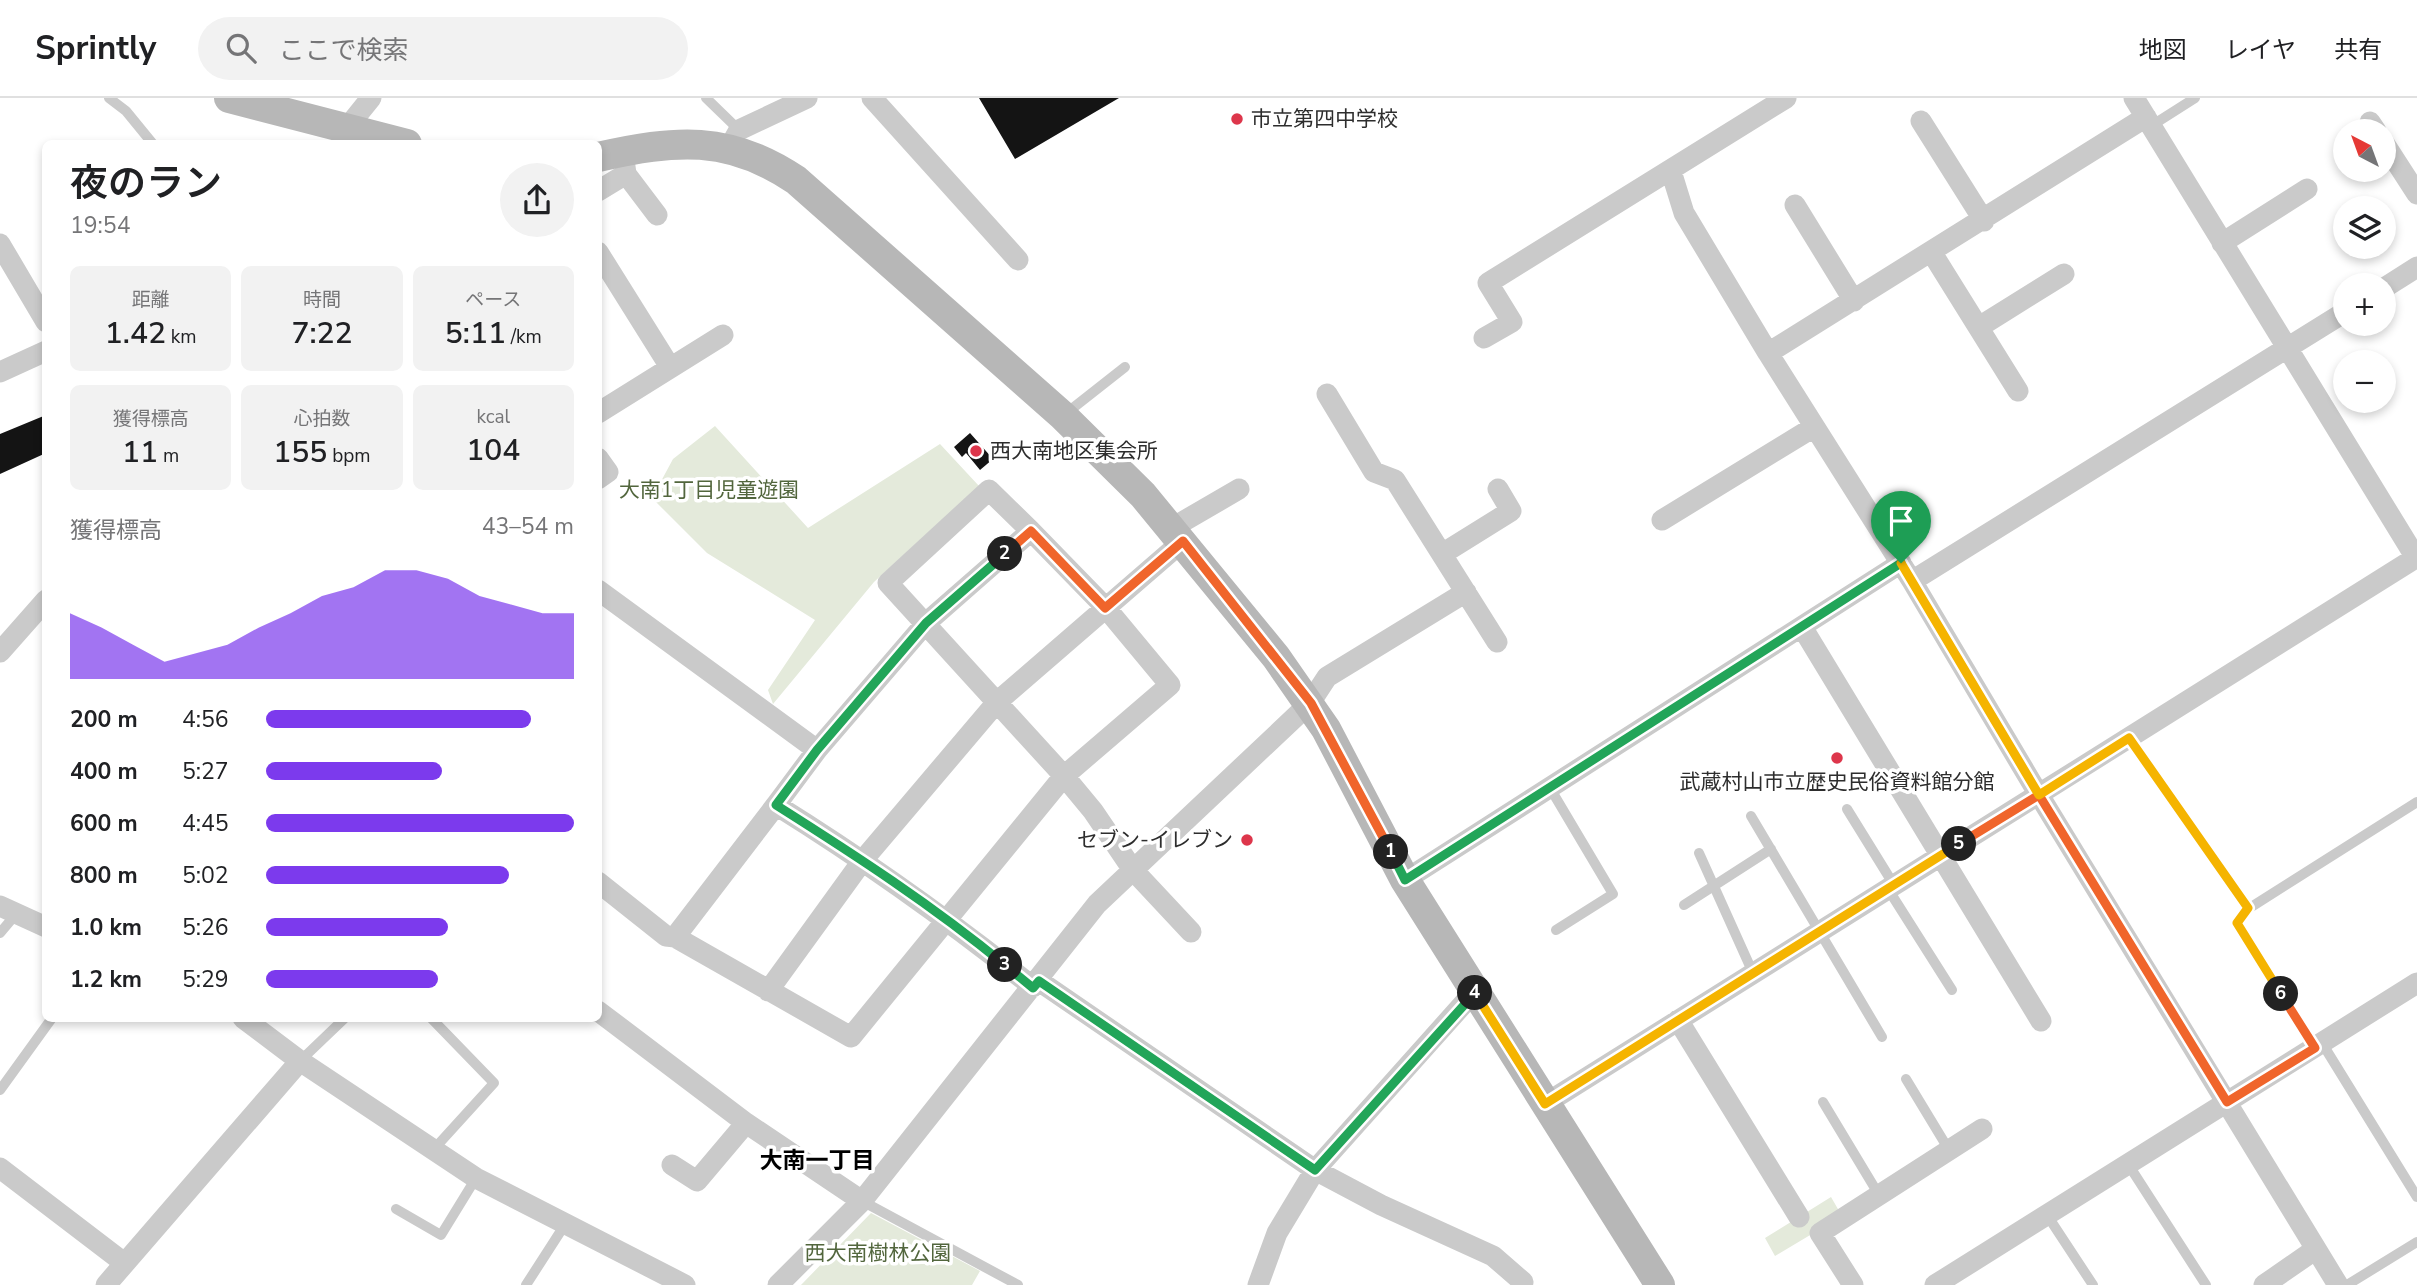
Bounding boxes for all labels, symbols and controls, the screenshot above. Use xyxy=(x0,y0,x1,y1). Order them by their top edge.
search box xyxy=(198,17,688,80)
text: Sprintly xyxy=(35,26,156,71)
icon: search xyxy=(222,29,260,67)
text: ここで検索 xyxy=(278,33,408,68)
text: 地図 xyxy=(2139,34,2187,66)
text: レイヤ xyxy=(2225,34,2296,66)
text: 共有 xyxy=(2334,34,2382,66)
place label: 市立第四中学校 xyxy=(1251,105,1398,133)
marker: 市立第四中学校 xyxy=(1229,111,1245,127)
north arrow xyxy=(2333,119,2396,182)
map controls xyxy=(2333,119,2396,413)
text: 夜のラン xyxy=(70,158,222,209)
button: share xyxy=(500,163,574,237)
button: layers xyxy=(2333,196,2396,259)
text: 19:54 xyxy=(70,210,130,241)
button: + xyxy=(2333,273,2396,336)
text: 距離 xyxy=(132,287,170,313)
text: 時間 xyxy=(303,287,341,313)
text: ペース xyxy=(465,287,521,313)
text: 1.42 xyxy=(105,313,166,354)
text: 7:22 xyxy=(291,313,353,354)
text: 5:11 xyxy=(445,313,506,354)
text: km xyxy=(166,324,197,350)
text: /km xyxy=(506,324,542,350)
button: − xyxy=(2333,350,2396,413)
text: kcal xyxy=(476,404,510,430)
text: 獲得標高 xyxy=(113,406,189,432)
text: 心拍数 xyxy=(293,406,351,432)
text: 104 xyxy=(466,430,520,471)
text: 11 xyxy=(122,432,158,473)
text: 155 xyxy=(273,432,327,473)
place label: 西大南地区集会所 xyxy=(990,437,1158,465)
text: m xyxy=(158,443,179,469)
text: bpm xyxy=(327,443,371,469)
marker: 西大南地区集会所 xyxy=(968,443,984,459)
park label: 大南1丁目児童遊園 xyxy=(619,476,799,504)
pin xyxy=(1871,491,1931,563)
icon: arrive xyxy=(1882,502,1920,540)
text: 43–54 m xyxy=(482,511,574,542)
text: 獲得標高 xyxy=(70,515,162,546)
pin: 2 xyxy=(988,536,1023,572)
text: 2 xyxy=(999,540,1010,566)
text: 200 m xyxy=(70,704,138,735)
text: 4:56 xyxy=(182,704,229,735)
marker: 武蔵村山市立歴史民俗資料館分館 xyxy=(1829,750,1845,766)
text: 400 m xyxy=(70,756,138,787)
text: 5:27 xyxy=(182,756,229,787)
place label: 武蔵村山市立歴史民俗資料館分館 xyxy=(1680,768,1995,796)
text: 600 m xyxy=(70,808,138,839)
text: 4:45 xyxy=(182,808,229,839)
place label: セブン-イレブン xyxy=(1077,826,1233,854)
pin: 5 xyxy=(1941,826,1976,862)
text: 5 xyxy=(1953,830,1964,856)
marker: セブン-イレブン xyxy=(1239,832,1255,848)
pin: 1 xyxy=(1374,834,1408,870)
text: 1 xyxy=(1385,838,1396,864)
text: 800 m xyxy=(70,860,138,891)
text: 5:02 xyxy=(182,860,229,891)
text: 1.0 km xyxy=(70,912,142,943)
text: 5:26 xyxy=(182,912,229,943)
pin: 3 xyxy=(988,948,1023,982)
text: 3 xyxy=(999,951,1010,977)
text: 1.2 km xyxy=(70,964,142,995)
text: 5:29 xyxy=(182,964,229,995)
pin: 4 xyxy=(1458,976,1492,1010)
pin: 6 xyxy=(2264,976,2298,1012)
text: 4 xyxy=(1469,979,1480,1005)
text: 6 xyxy=(2275,980,2286,1006)
district label: 大南一丁目 xyxy=(760,1145,875,1176)
park label: 西大南樹林公園 xyxy=(805,1239,952,1267)

